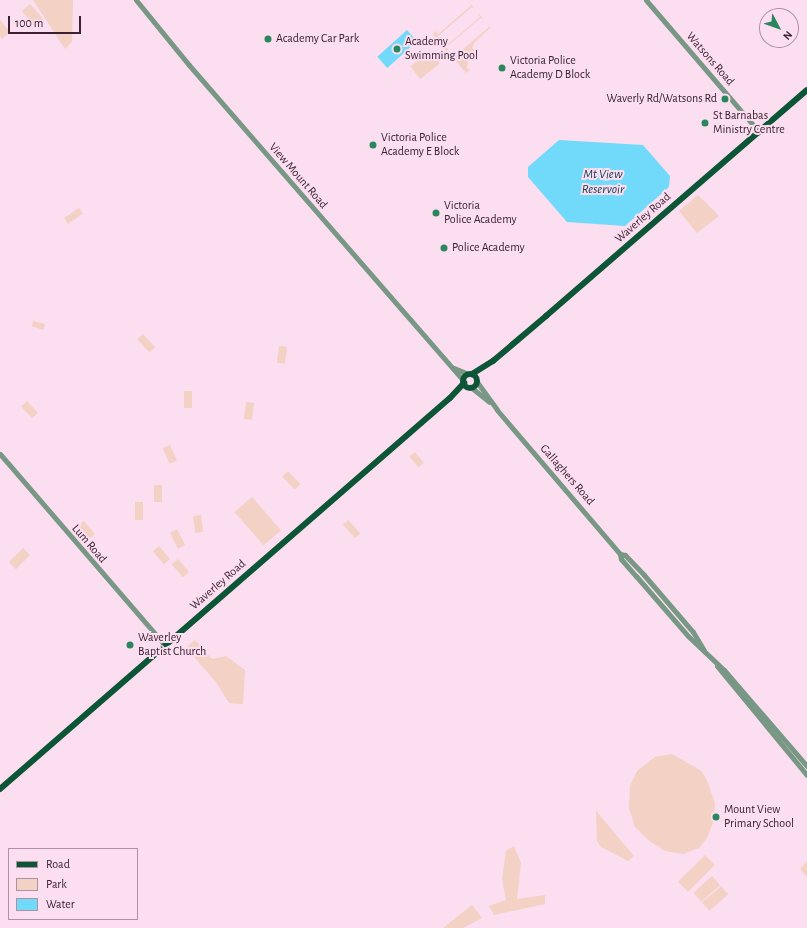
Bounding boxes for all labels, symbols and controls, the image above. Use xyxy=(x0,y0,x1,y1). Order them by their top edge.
scale bar xyxy=(10,8,83,34)
north arrow xyxy=(759,8,799,48)
text: 100 m xyxy=(15,17,43,29)
street label: Watsons Road xyxy=(683,29,737,89)
text: N xyxy=(781,29,794,42)
place label: Academy Car Park xyxy=(276,32,359,46)
marker: Academy Car Park xyxy=(263,34,273,44)
place label: Academy Swimming Pool xyxy=(405,35,478,63)
marker: Academy Swimming Pool xyxy=(392,44,402,54)
place label: Victoria Police Academy D Block xyxy=(510,54,590,82)
marker: Victoria Police Academy D Block xyxy=(497,63,507,73)
place label: Waverly Rd/Watsons Rd xyxy=(607,92,717,106)
marker: Waverly Rd/Watsons Rd xyxy=(720,94,730,104)
place label: St Barnabas Ministry Centre xyxy=(713,109,785,137)
marker: St Barnabas Ministry Centre xyxy=(700,118,710,128)
place label: Victoria Police Academy E Block xyxy=(381,131,459,159)
street label: View Mount Road xyxy=(266,140,330,212)
marker: Victoria Police Academy E Block xyxy=(368,140,378,150)
water label: Mt View Reservoir xyxy=(582,168,624,199)
street label: Waverley Road xyxy=(612,190,674,246)
place label: Victoria Police Academy xyxy=(444,199,517,227)
marker: Victoria Police Academy xyxy=(431,208,441,218)
place label: Police Academy xyxy=(452,241,525,255)
marker: Police Academy xyxy=(439,243,449,253)
street label: Gallaghers Road xyxy=(537,442,597,508)
street label: Lum Road xyxy=(68,522,110,566)
street label: Waverley Road xyxy=(187,557,249,613)
place label: Waverley Baptist Church xyxy=(138,631,206,659)
marker: Waverley Baptist Church xyxy=(125,640,135,650)
place label: Mount View Primary School xyxy=(724,803,794,831)
marker: Mount View Primary School xyxy=(711,812,721,822)
legend xyxy=(8,848,138,920)
text: Road xyxy=(46,858,70,870)
text: Park xyxy=(46,878,67,890)
text: Water xyxy=(46,898,75,910)

